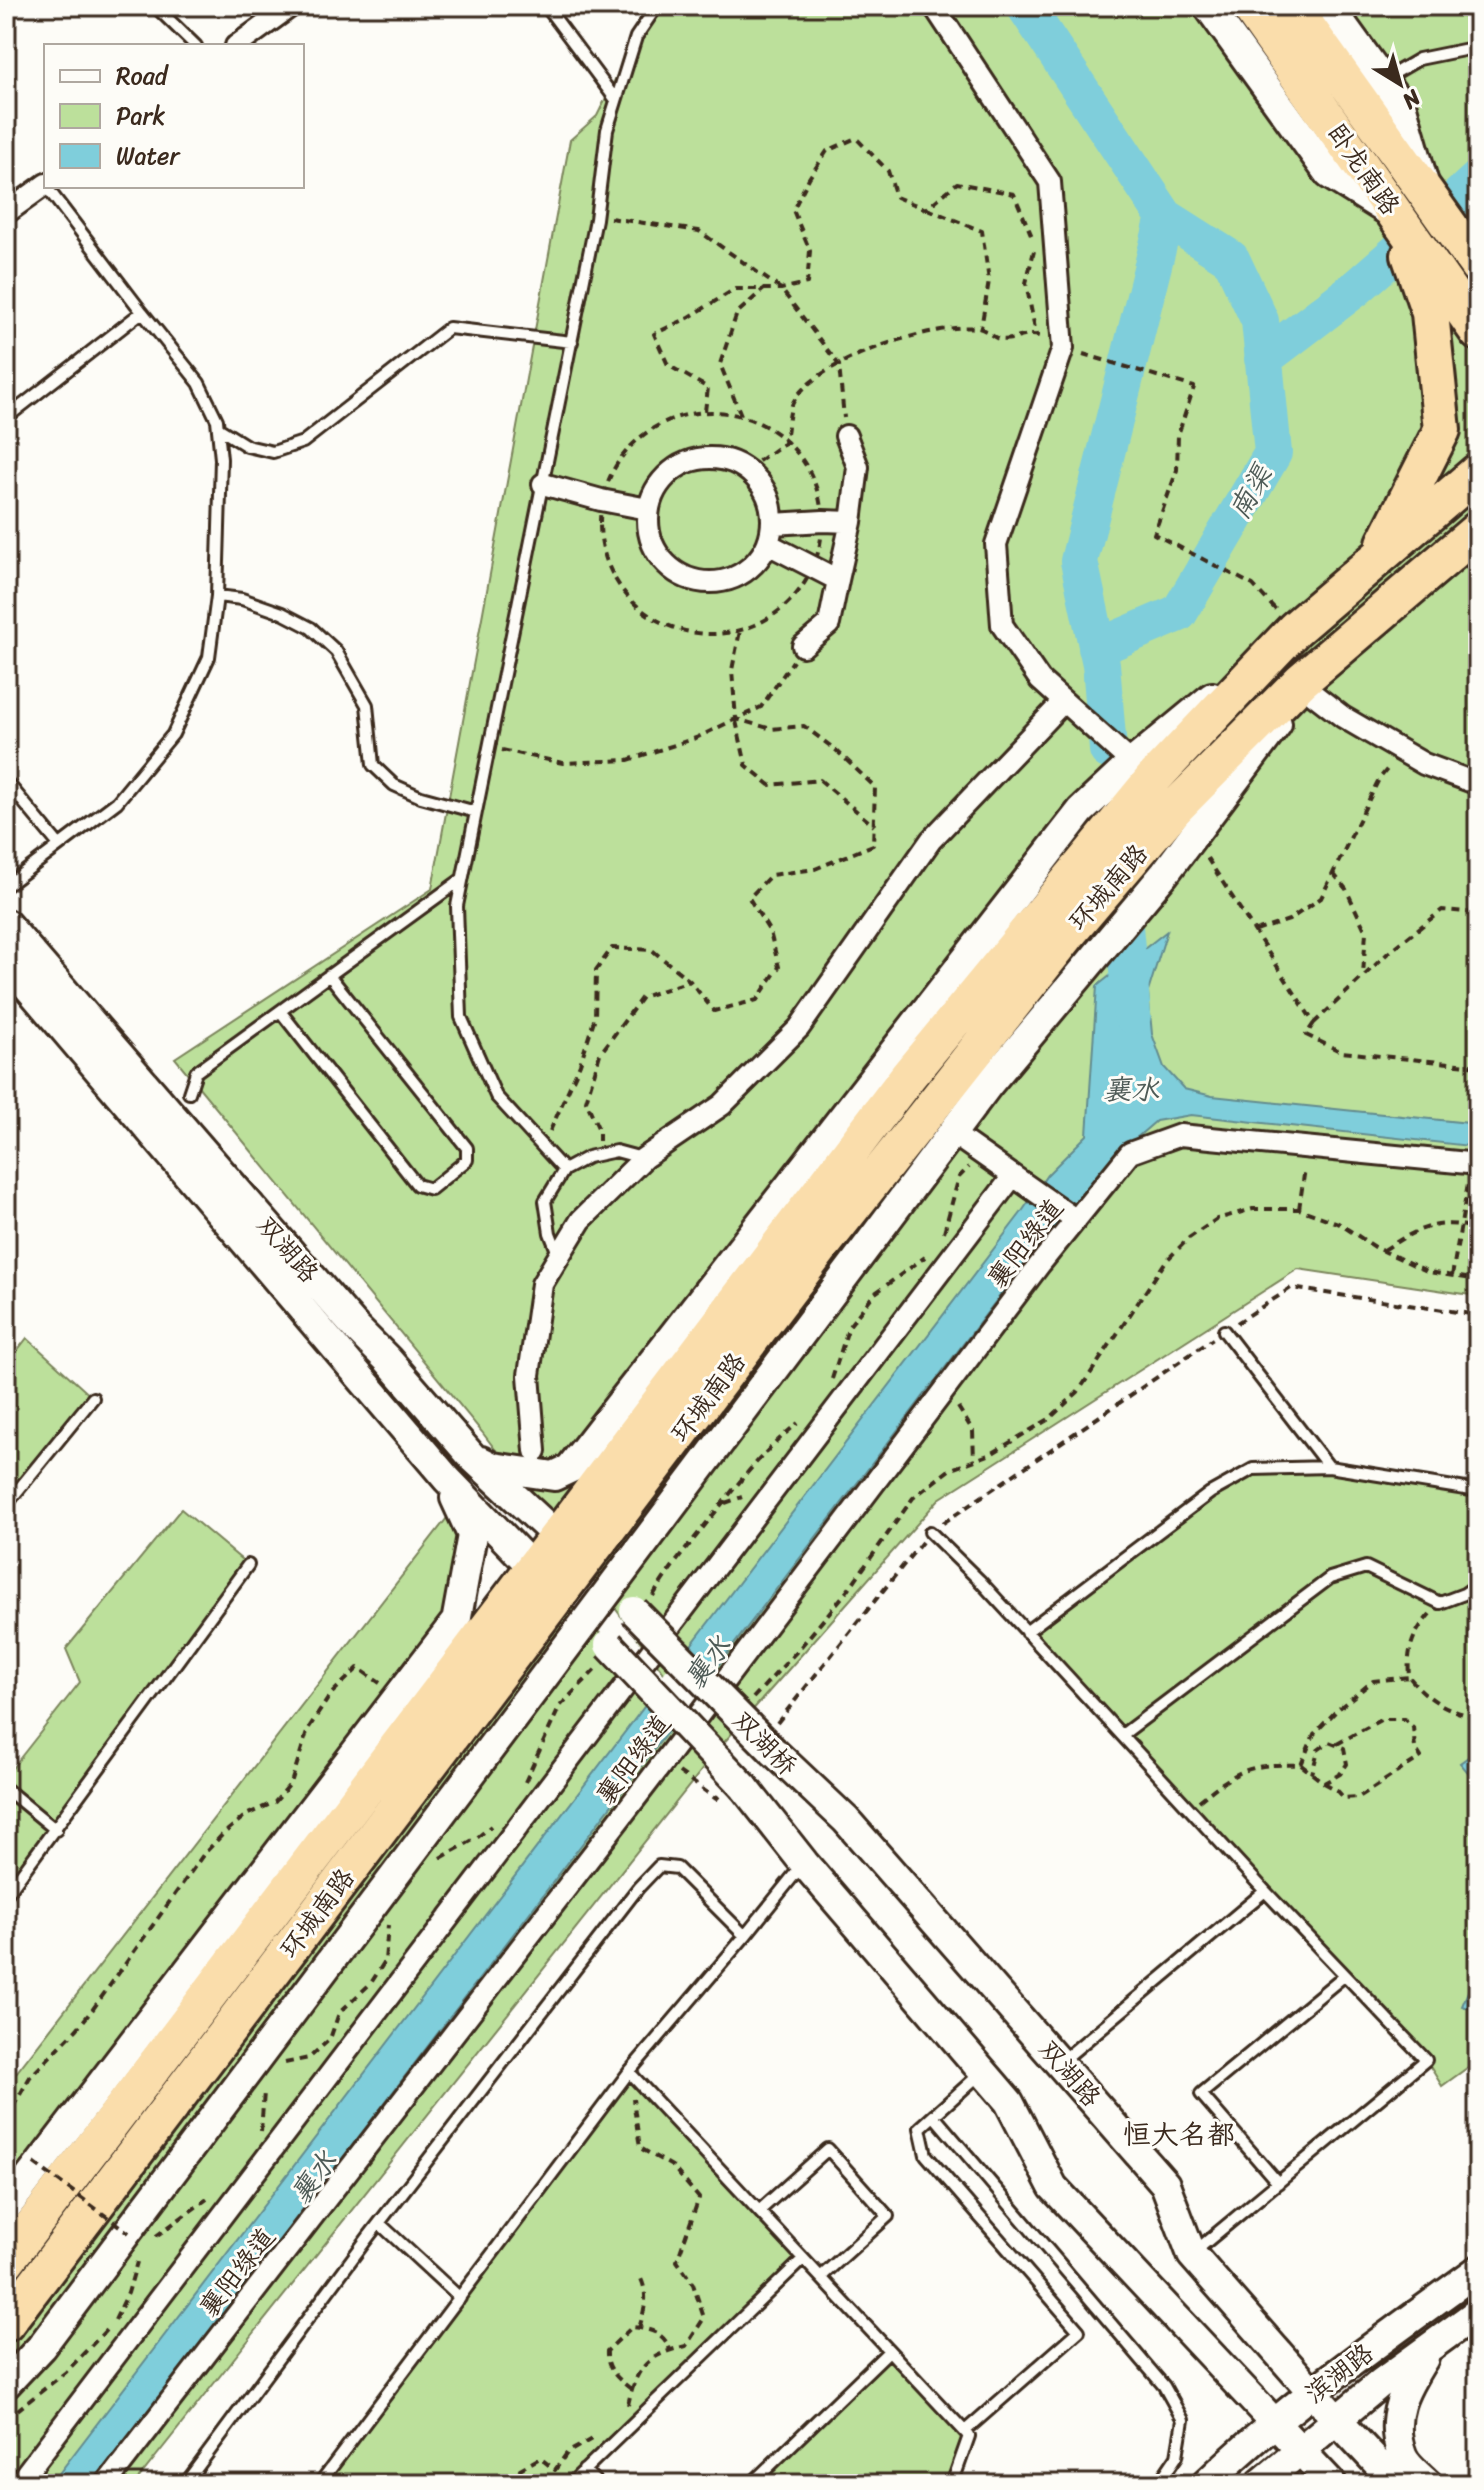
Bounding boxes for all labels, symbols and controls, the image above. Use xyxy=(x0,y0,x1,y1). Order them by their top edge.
legend xyxy=(44,44,304,188)
north arrow xyxy=(1360,44,1440,124)
text: Road xyxy=(116,55,170,97)
text: N xyxy=(1393,79,1430,120)
text: Park xyxy=(116,95,165,137)
street label: 卧龙南路 xyxy=(1315,113,1413,225)
text: Water xyxy=(116,135,181,177)
water label: 南渠 xyxy=(1215,454,1287,529)
street label: 环城南路 xyxy=(1057,833,1159,941)
water label: 襄水 xyxy=(1103,1065,1160,1114)
street label: 襄阳绿道 xyxy=(975,1188,1075,1298)
street label: 双湖路 xyxy=(245,1204,331,1294)
street label: 环城南路 xyxy=(658,1342,758,1452)
water label: 襄水 xyxy=(671,1624,744,1699)
street label: 双湖桥 xyxy=(721,1699,809,1787)
street label: 襄阳绿道 xyxy=(583,1704,683,1814)
street label: 环城南路 xyxy=(267,1858,367,1968)
street label: 双湖路 xyxy=(1027,2028,1113,2118)
district label: 恒大名都 xyxy=(1123,2110,1235,2159)
water label: 襄水 xyxy=(277,2139,350,2214)
street label: 襄阳绿道 xyxy=(187,2217,287,2327)
street label: 滨湖路 xyxy=(1294,2331,1384,2415)

